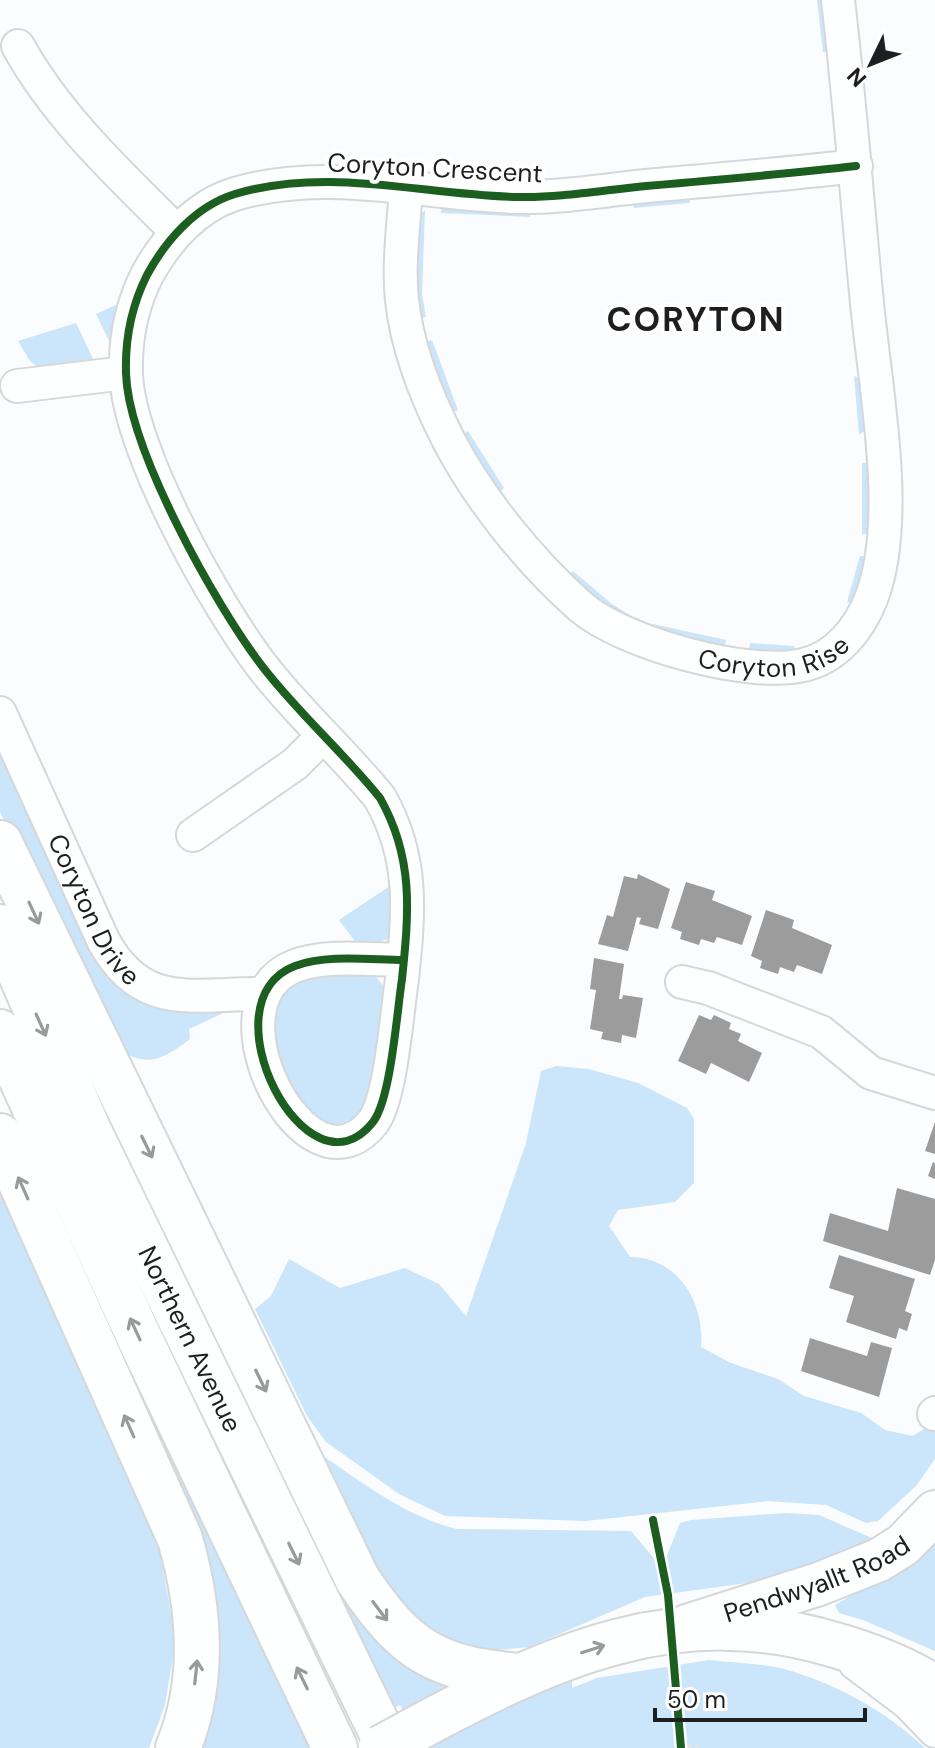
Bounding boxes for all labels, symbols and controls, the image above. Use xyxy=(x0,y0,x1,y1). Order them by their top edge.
north arrow xyxy=(831,24,911,104)
text: N xyxy=(841,62,873,93)
street label: Coryton Crescent xyxy=(326,145,544,191)
district label: CORYTON xyxy=(607,297,785,342)
street label: Coryton Rise xyxy=(695,628,857,685)
street label: Coryton Drive xyxy=(40,829,147,993)
one-way arrow xyxy=(27,901,42,925)
one-way arrow xyxy=(34,1013,49,1037)
one-way arrow xyxy=(140,1135,155,1159)
one-way arrow xyxy=(15,1176,30,1200)
street label: Northern Avenue xyxy=(131,1240,250,1438)
one-way arrow xyxy=(127,1317,142,1341)
one-way arrow xyxy=(254,1368,269,1392)
one-way arrow xyxy=(121,1414,136,1438)
street label: Pendwyallt Road xyxy=(719,1528,916,1630)
one-way arrow xyxy=(288,1542,303,1565)
one-way arrow xyxy=(372,1600,388,1622)
one-way arrow xyxy=(580,1641,605,1655)
one-way arrow xyxy=(188,1660,203,1686)
one-way arrow xyxy=(294,1666,309,1690)
scale bar xyxy=(655,1672,865,1722)
text: 50 m xyxy=(667,1684,726,1715)

